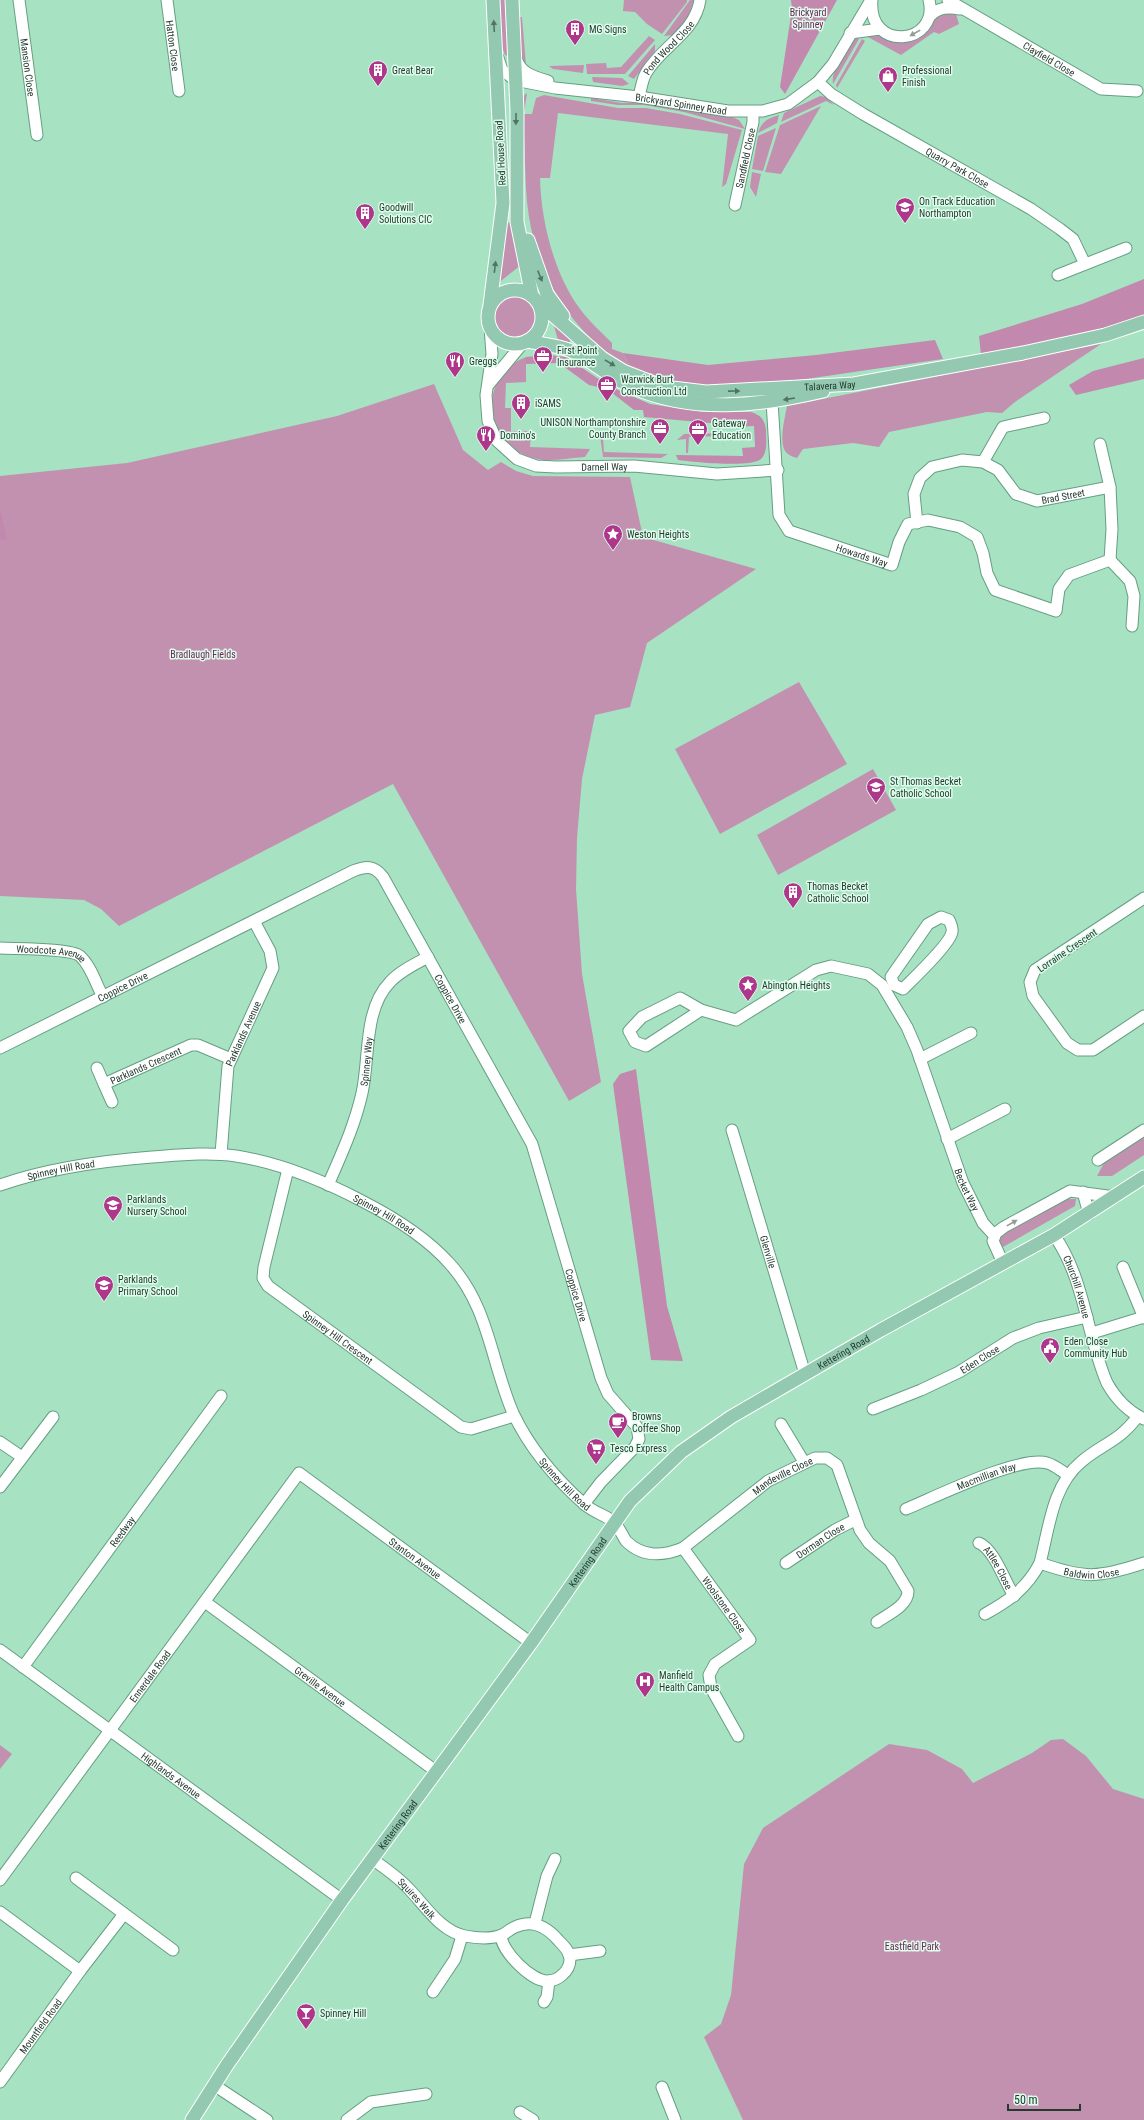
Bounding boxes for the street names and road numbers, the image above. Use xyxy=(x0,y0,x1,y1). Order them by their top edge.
street label: Pond Wood Close xyxy=(641,19,697,77)
street label: Hatton Close xyxy=(164,20,181,72)
street label: Mansion Close xyxy=(18,38,37,97)
street label: Clayfield Close xyxy=(1021,40,1077,79)
street label: Brickyard Spinney Road xyxy=(635,92,728,117)
street label: Red House Road xyxy=(493,120,508,186)
street label: Sandfield Close xyxy=(734,127,758,189)
street label: Quarry Park Close xyxy=(924,146,991,190)
street label: Talavera Way xyxy=(804,379,856,393)
street label: Darnell Way xyxy=(581,461,628,473)
street label: Brad Street xyxy=(1040,487,1086,506)
street label: Howards Way xyxy=(835,542,889,569)
street label: Lorraine Crescent xyxy=(1035,926,1099,974)
street label: Woodcote Avenue xyxy=(16,944,88,965)
street label: Coppice Drive xyxy=(96,970,150,1004)
street label: Coppice Drive xyxy=(432,972,469,1026)
street label: Parklands Avenue xyxy=(224,999,263,1068)
street label: Spinney Way xyxy=(358,1036,375,1087)
street label: Parklands Crescent xyxy=(109,1045,183,1087)
street label: Spinney Hill Road xyxy=(26,1158,96,1182)
street label: Becket Way xyxy=(952,1167,981,1213)
street label: Spinney Hill Road xyxy=(351,1192,416,1237)
street label: Glenville xyxy=(758,1234,778,1270)
street label: Churchill Avenue xyxy=(1061,1254,1092,1320)
street label: Coppice Drive xyxy=(563,1268,589,1323)
street label: Spinney Hill Crescent xyxy=(301,1308,375,1367)
street label: Kettering Road xyxy=(816,1333,871,1372)
street label: Eden Close xyxy=(958,1343,1002,1376)
street label: Mandeville Close xyxy=(751,1455,815,1497)
street label: Spinney Hill Road xyxy=(537,1456,592,1513)
street label: Macmillian Way xyxy=(955,1461,1017,1492)
street label: Reedway xyxy=(108,1514,137,1549)
street label: Dorman Close xyxy=(794,1521,847,1561)
street label: Kettering Road xyxy=(567,1535,609,1589)
street label: Stanton Avenue xyxy=(387,1536,443,1581)
street label: Attlee Close xyxy=(981,1544,1014,1592)
street label: Baldwin Close xyxy=(1063,1566,1121,1581)
street label: Woolstone Close xyxy=(700,1575,748,1635)
street label: Ennerdale Road xyxy=(128,1648,173,1704)
street label: Greville Avenue xyxy=(292,1665,348,1709)
street label: Highlands Avenue xyxy=(139,1750,203,1801)
street label: Kettering Road xyxy=(376,1798,420,1852)
street label: Squires Walk xyxy=(396,1876,438,1922)
street label: Mountfield Road xyxy=(17,1997,64,2056)

